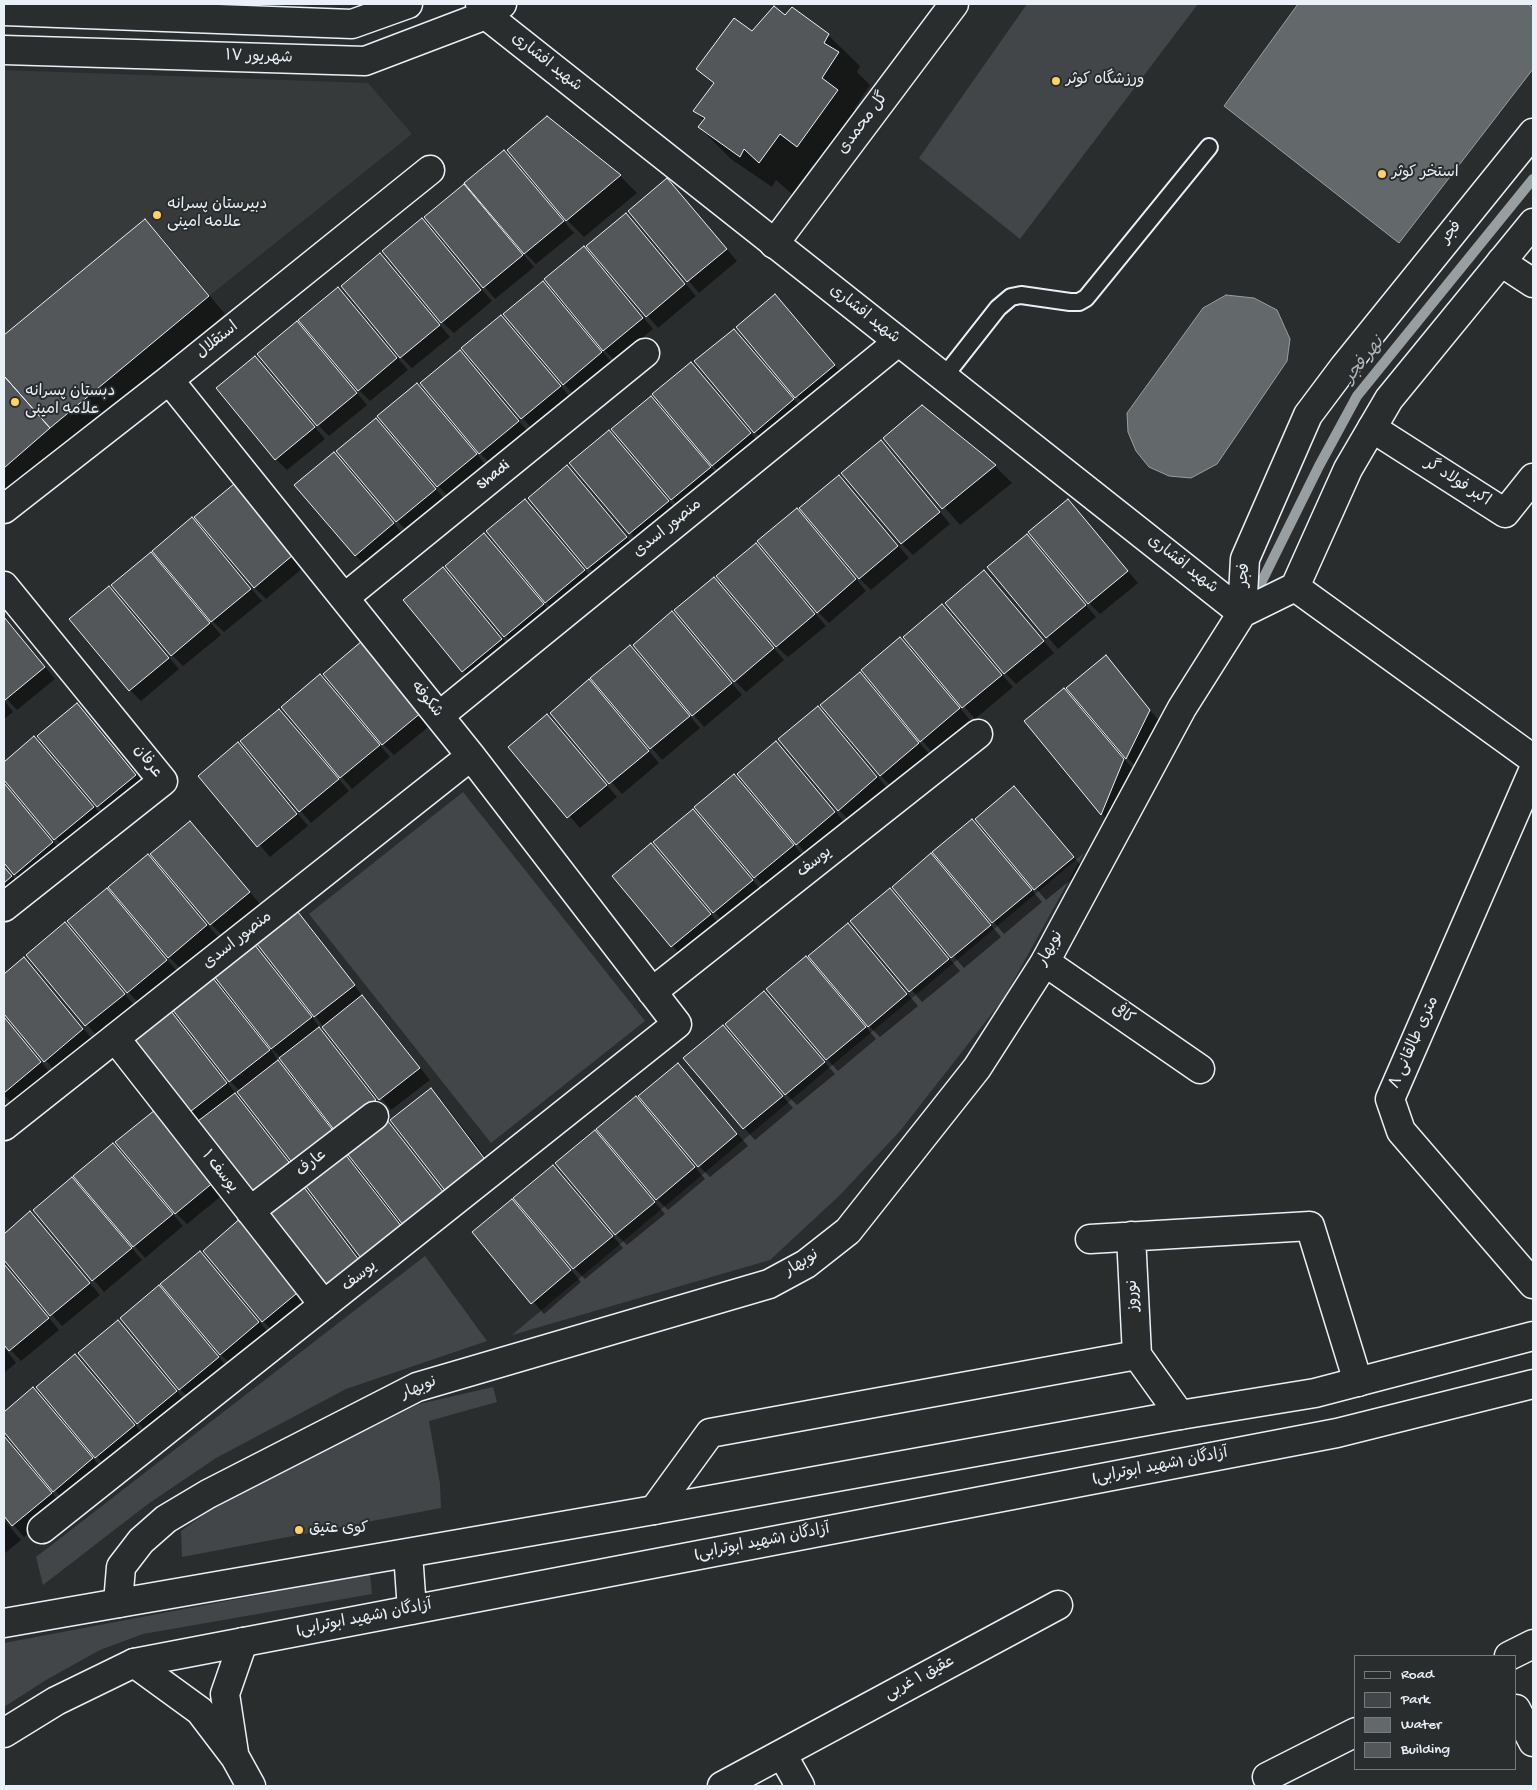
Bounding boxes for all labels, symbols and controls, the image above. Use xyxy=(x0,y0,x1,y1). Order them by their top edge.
street label: شهید افشاری xyxy=(507,29,585,97)
street label: ۱۷ شهریور xyxy=(225,47,293,69)
place label: ورزشگاه کوثر xyxy=(1066,71,1144,91)
marker: ورزشگاه کوثر xyxy=(1050,75,1062,87)
street label: گل محمدی xyxy=(834,89,894,159)
place label: استخر کوثر xyxy=(1392,164,1459,184)
marker: استخر کوثر xyxy=(1376,168,1388,180)
place label: دبیرستان پسرانه علامه امینی xyxy=(167,196,267,234)
marker: دبیرستان پسرانه علامه امینی xyxy=(151,209,163,221)
street label: فجر xyxy=(1437,218,1467,248)
street label: شهید افشاری xyxy=(825,281,903,349)
street label: استقلال xyxy=(193,318,243,364)
water label: نهر فجر xyxy=(1340,334,1390,388)
place label: دبستان پسرانه علامه امینی xyxy=(25,383,115,421)
marker: دبستان پسرانه علامه امینی xyxy=(9,396,21,408)
street label: اکبر فولاد گر xyxy=(1420,455,1494,511)
street label: Shadi xyxy=(473,457,515,495)
street label: منصور اسدی xyxy=(630,495,706,563)
street label: شهید افشاری xyxy=(1143,531,1221,599)
street label: فجر xyxy=(1234,562,1256,588)
street label: شکوفه xyxy=(406,678,446,722)
street label: عرفان xyxy=(128,742,166,782)
street label: یوسف xyxy=(794,843,836,883)
street label: منصور اسدی xyxy=(199,908,277,974)
street label: نوبهار xyxy=(1034,928,1068,970)
street label: ۸ متری طالقانی xyxy=(1386,994,1444,1092)
street label: کافی xyxy=(1107,1000,1137,1030)
street label: عارف xyxy=(293,1146,331,1182)
street label: یوسف ۱ xyxy=(196,1147,242,1197)
street label: نوبهار xyxy=(781,1246,823,1282)
street label: یوسف xyxy=(339,1257,381,1297)
street label: نوروز xyxy=(1124,1278,1144,1312)
street label: نوبهار xyxy=(398,1373,440,1405)
street label: آزادگان (شهید ابوترابی) xyxy=(1091,1444,1229,1490)
place label: کوی عتیق xyxy=(309,1520,368,1540)
street label: آزادگان (شهید ابوترابی) xyxy=(693,1520,831,1566)
marker: کوی عتیق xyxy=(293,1524,305,1536)
street label: آزادگان (شهید ابوترابی) xyxy=(295,1596,433,1642)
street label: عقیق ۱ غربی xyxy=(882,1653,958,1705)
legend xyxy=(1354,1655,1517,1770)
text: Road xyxy=(1401,1666,1434,1684)
text: Park xyxy=(1401,1691,1430,1709)
text: Water xyxy=(1401,1716,1441,1734)
text: Building xyxy=(1401,1741,1450,1759)

